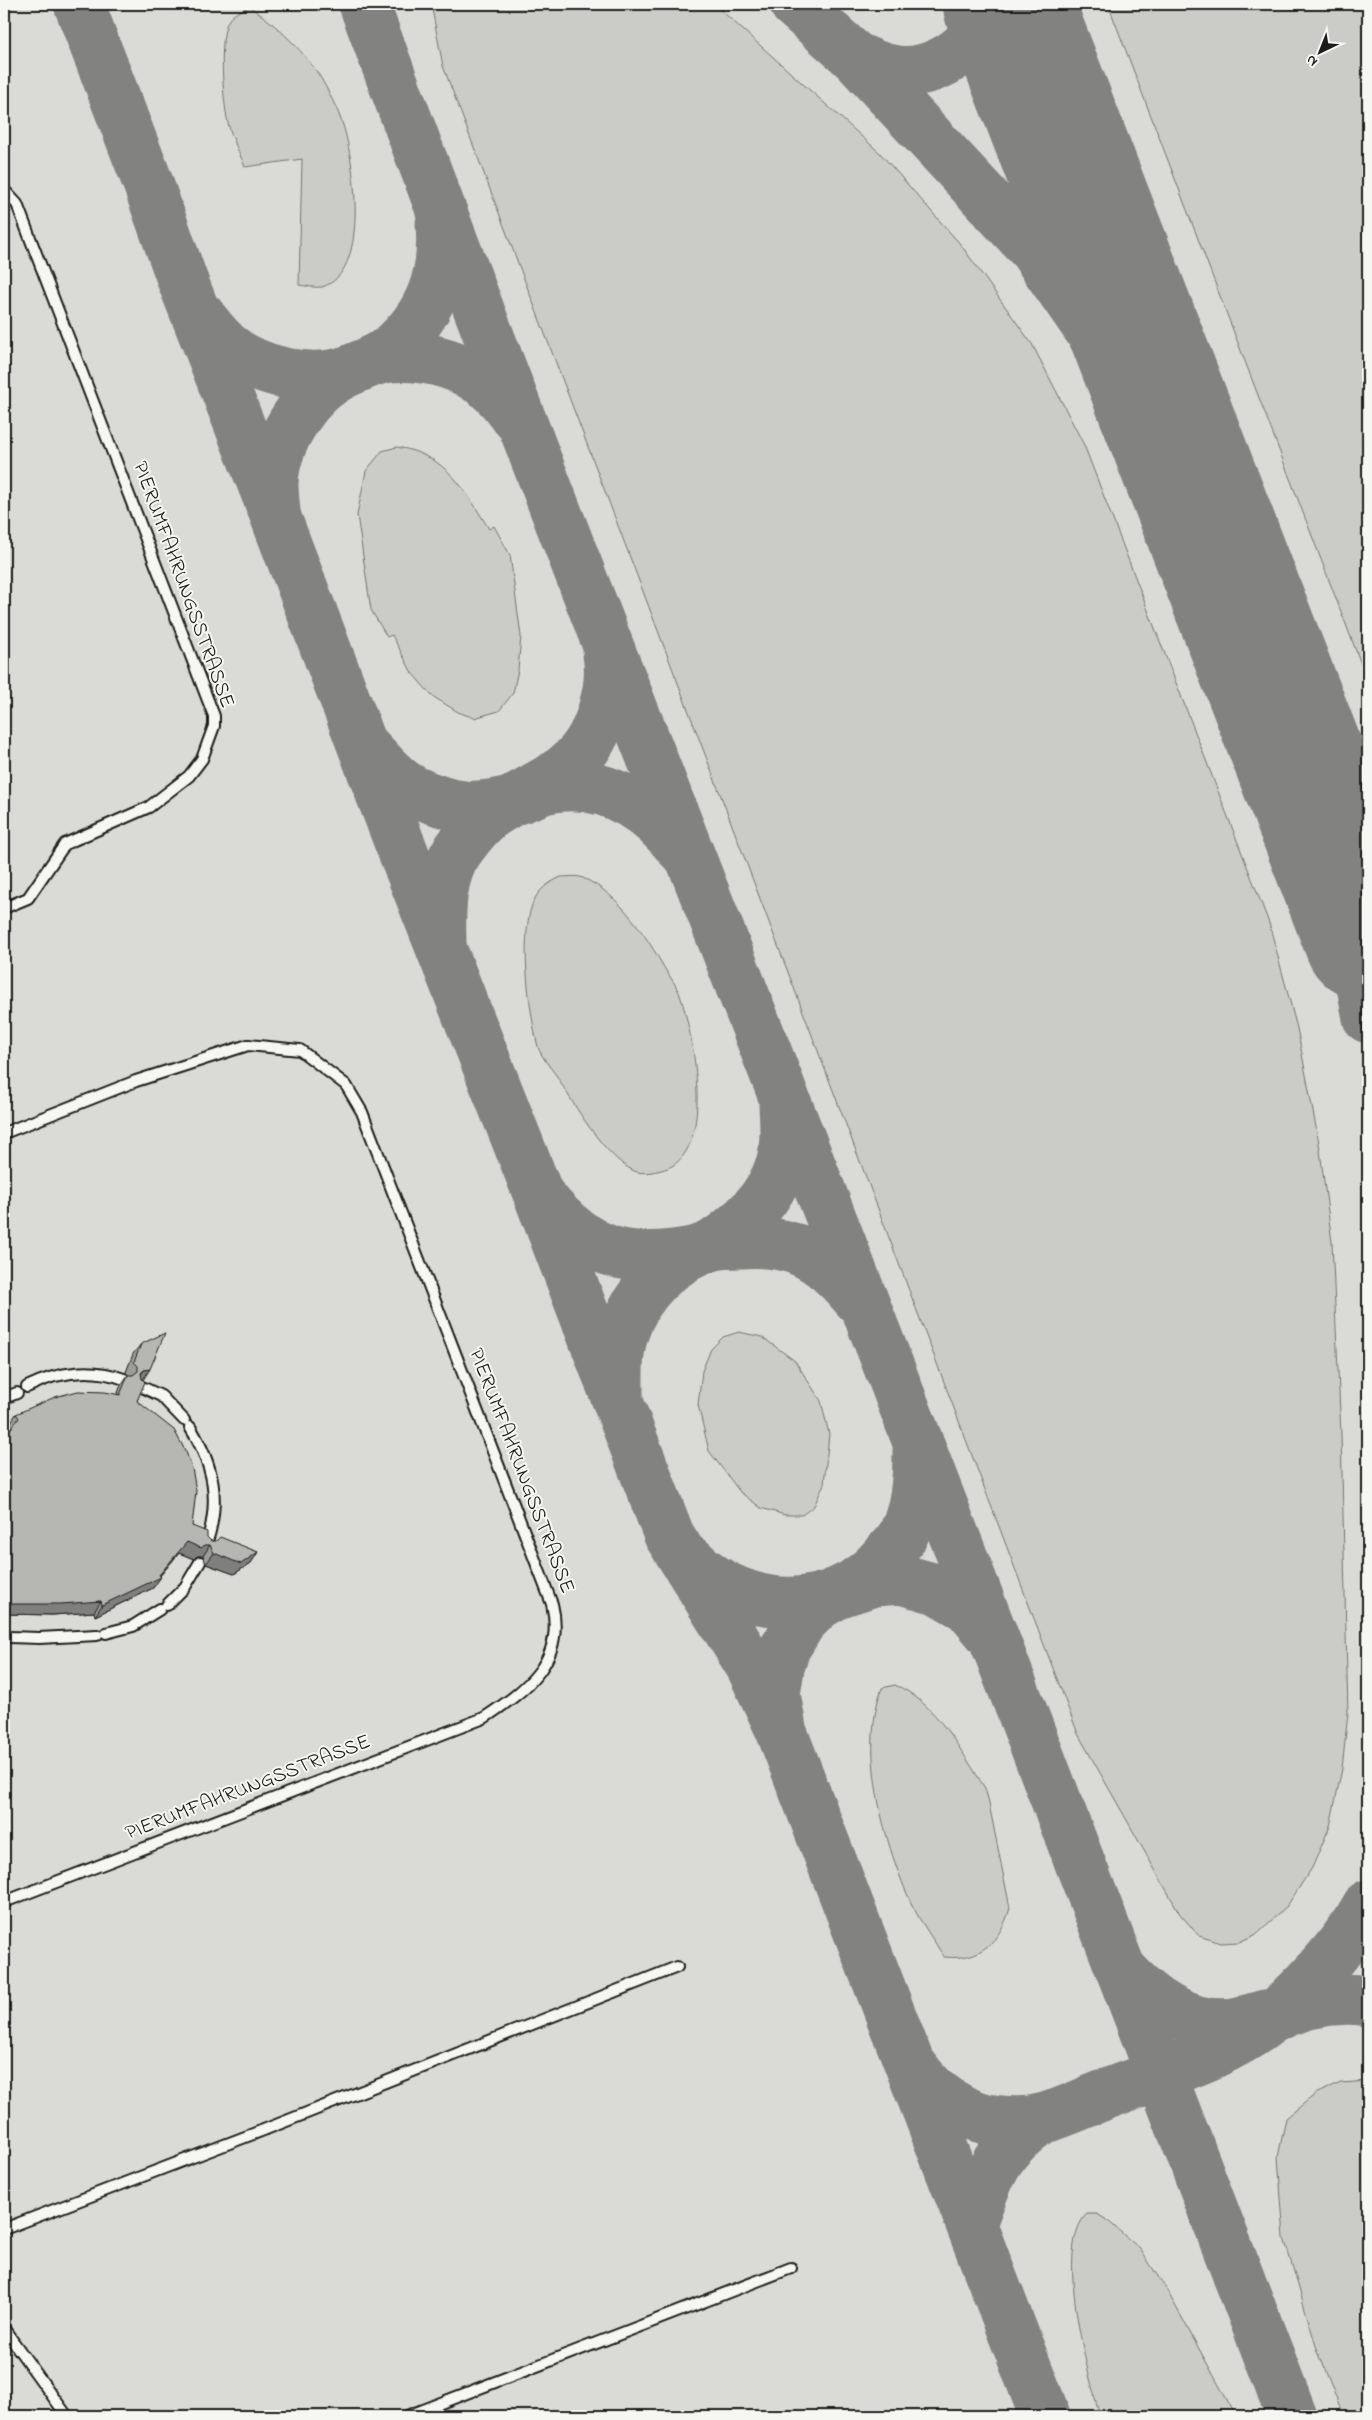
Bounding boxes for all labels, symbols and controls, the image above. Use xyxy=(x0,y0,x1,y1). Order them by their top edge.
north arrow xyxy=(1294,28,1344,78)
text: N xyxy=(1302,50,1323,71)
street label: PIERUMFAHRUNGSSTRASSE xyxy=(124,458,242,712)
street label: PIERUMFAHRUNGSSTRASSE xyxy=(460,1344,582,1598)
street label: PIERUMFAHRUNGSSTRASSE xyxy=(121,1727,375,1849)

